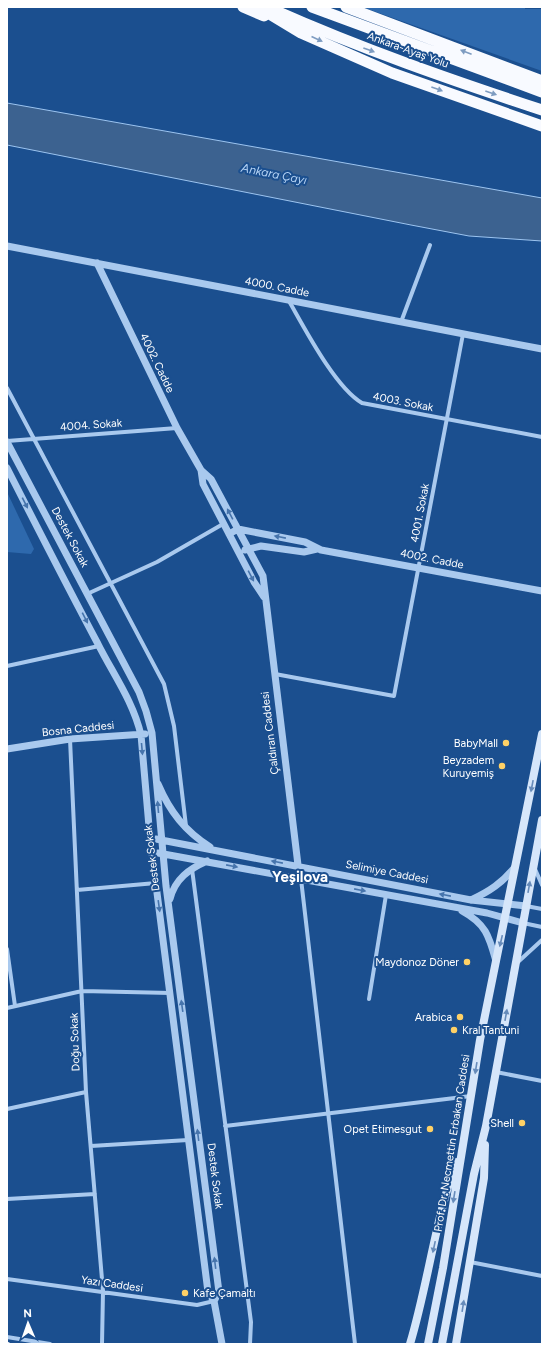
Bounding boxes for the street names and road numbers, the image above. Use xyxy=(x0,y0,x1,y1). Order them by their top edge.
street label: Ankara-Ayaş Yolu xyxy=(365,29,451,71)
street label: 4000. Cadde xyxy=(244,274,310,300)
street label: 4002. Cadde xyxy=(137,331,177,395)
street label: 4003. Sokak xyxy=(372,390,435,414)
street label: 4004. Sokak xyxy=(60,416,123,434)
street label: 4001. Sokak xyxy=(408,482,432,544)
street label: Destek Sokak xyxy=(49,505,92,570)
street label: 4002. Cadde xyxy=(399,546,465,572)
street label: Çaldıran Caddesi xyxy=(258,691,282,775)
street label: Bosna Caddesi xyxy=(41,719,115,739)
street label: Destek Sokak xyxy=(141,824,162,892)
street label: Selimiye Caddesi xyxy=(344,858,430,886)
street label: Doğu Sokak xyxy=(67,1012,83,1071)
street label: Prof. Dr. Necmettin Erbakan Caddesi xyxy=(432,1053,472,1233)
street label: Destek Sokak xyxy=(205,1142,226,1210)
street label: Yazı Caddesi xyxy=(80,1273,144,1295)

